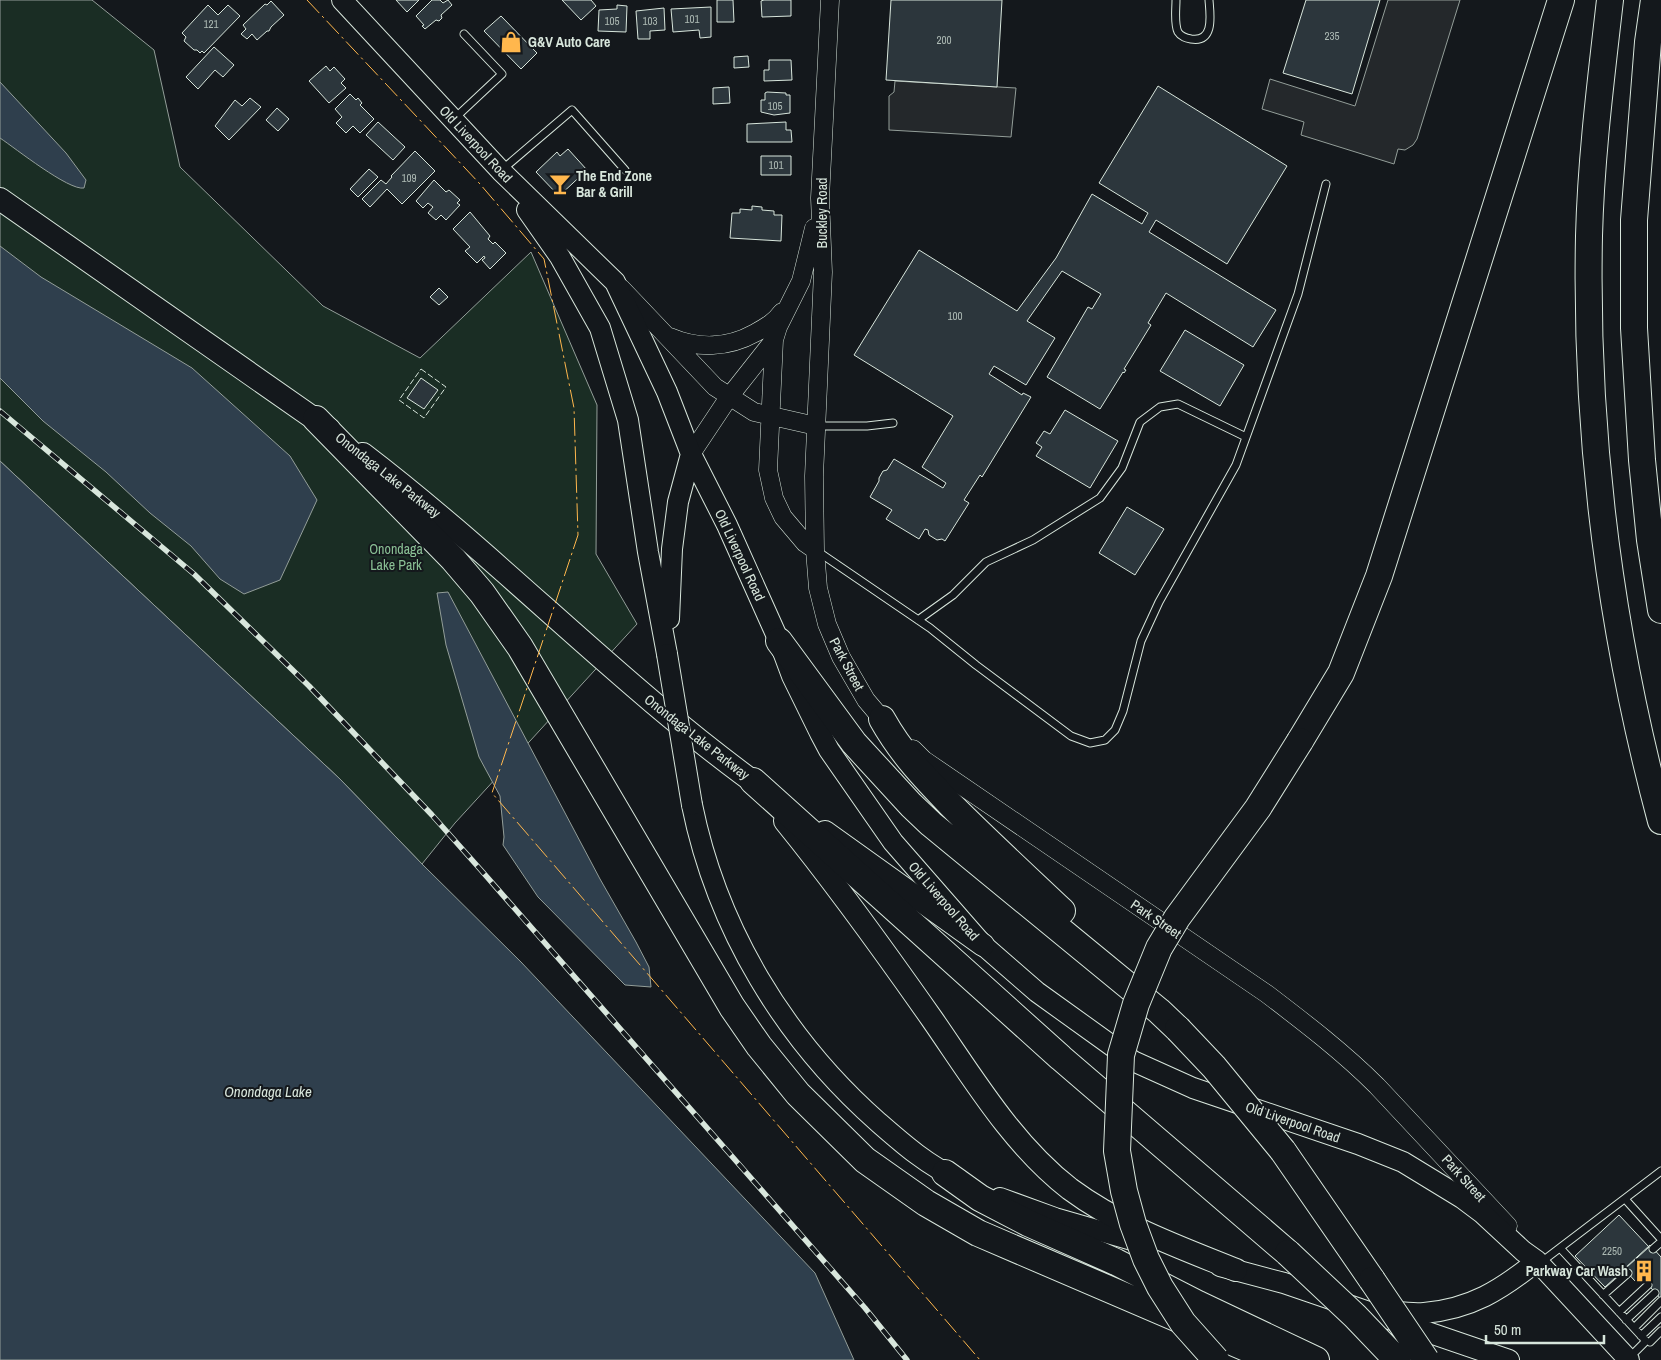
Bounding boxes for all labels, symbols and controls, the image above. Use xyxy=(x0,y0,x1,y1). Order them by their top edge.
house number: 101 xyxy=(684,12,700,26)
house number: 105 xyxy=(604,14,620,28)
house number: 103 xyxy=(642,14,658,28)
house number: 121 xyxy=(203,17,219,31)
shop icon: G&V Auto Care xyxy=(498,29,524,55)
house number: 235 xyxy=(1324,29,1340,43)
place label: G&V Auto Care xyxy=(528,33,611,51)
house number: 200 xyxy=(936,33,952,47)
house number: 105 xyxy=(767,99,783,113)
street label: Old Liverpool Road xyxy=(436,102,516,186)
house number: 101 xyxy=(768,158,784,172)
place label: The End Zone Bar & Grill xyxy=(576,167,652,201)
house number: 109 xyxy=(401,171,417,185)
bar icon: The End Zone Bar & Grill xyxy=(547,171,573,197)
street label: Buckley Road xyxy=(813,178,831,248)
house number: 100 xyxy=(947,309,963,323)
street label: Onondaga Lake Parkway xyxy=(332,428,445,522)
street label: Old Liverpool Road xyxy=(711,506,769,604)
park label: Onondaga Lake Park xyxy=(369,540,423,574)
street label: Park Street xyxy=(826,634,868,694)
street label: Onondaga Lake Parkway xyxy=(641,690,754,784)
street label: Old Liverpool Road xyxy=(905,858,983,944)
street label: Park Street xyxy=(1127,895,1185,943)
water label: Onondaga Lake xyxy=(224,1081,312,1102)
street label: Old Liverpool Road xyxy=(1243,1097,1343,1147)
street label: Park Street xyxy=(1438,1151,1490,1205)
house number: 2250 xyxy=(1602,1244,1622,1258)
building icon: Parkway Car Wash xyxy=(1631,1258,1657,1284)
place label: Parkway Car Wash xyxy=(1526,1262,1628,1280)
scale bar xyxy=(1486,1312,1604,1344)
text: 50 m xyxy=(1494,1319,1521,1340)

